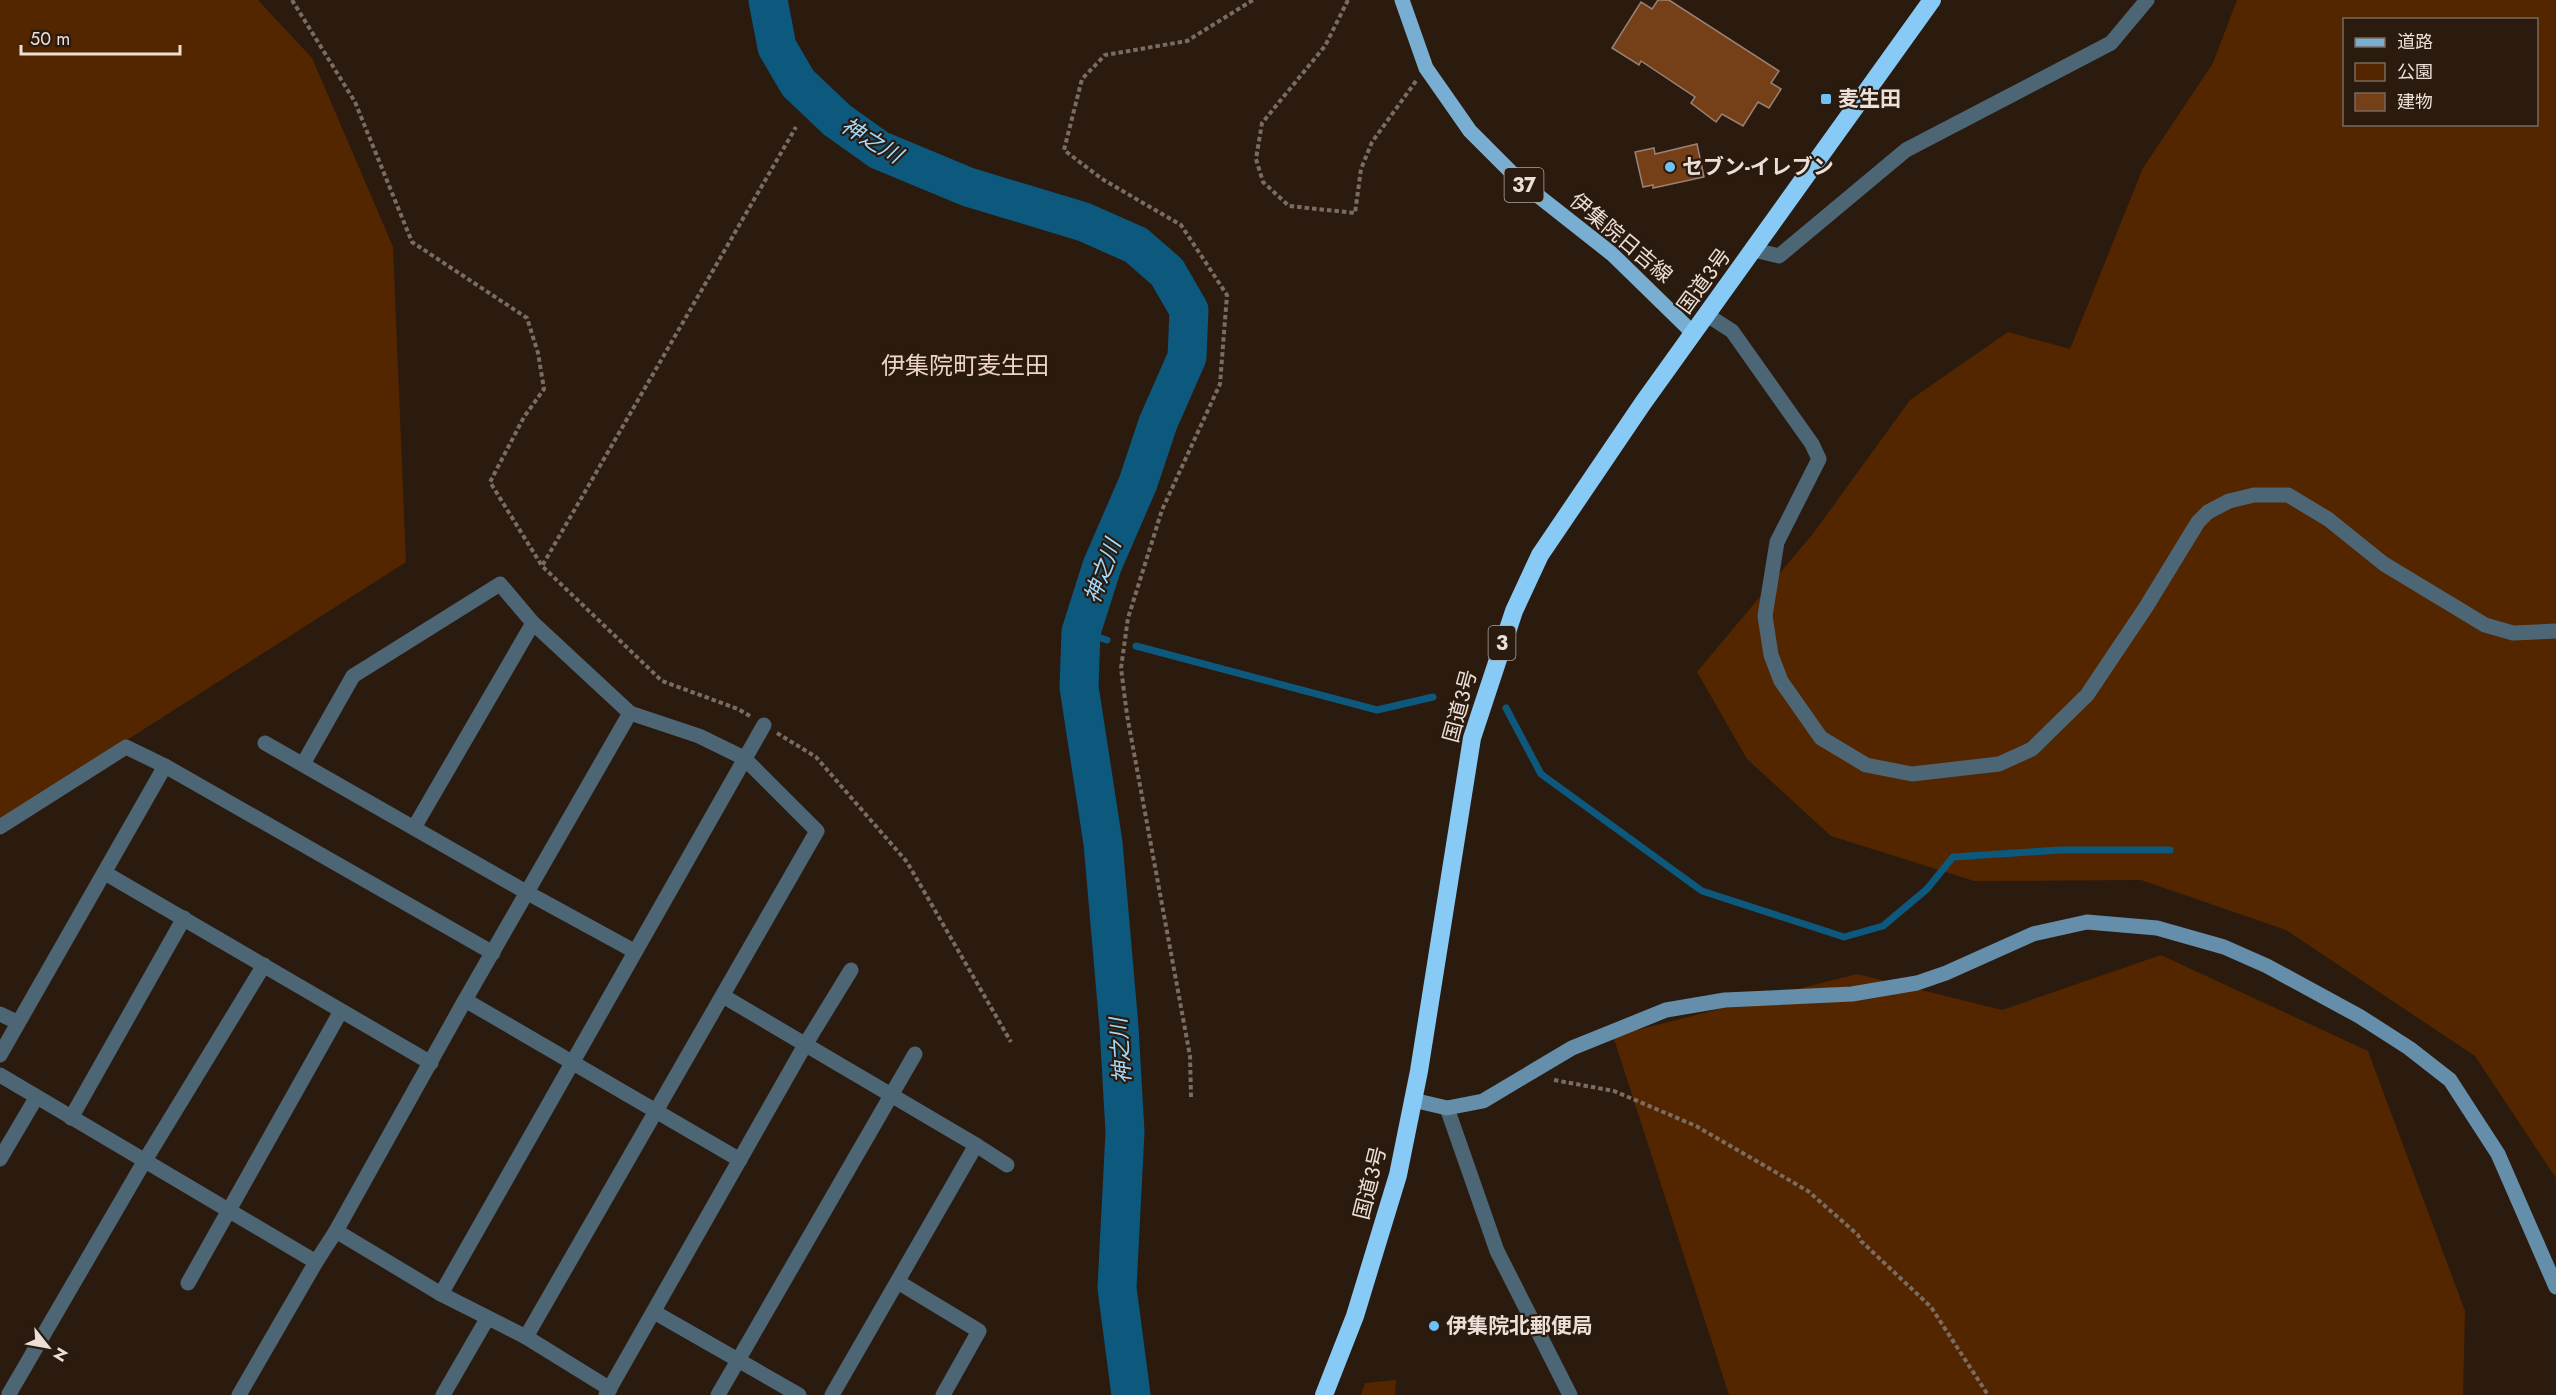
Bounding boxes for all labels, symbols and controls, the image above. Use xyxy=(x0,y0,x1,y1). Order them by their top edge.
scale bar xyxy=(21,18,180,56)
legend xyxy=(2343,18,2538,126)
text: 50 m xyxy=(30,26,70,52)
text: 道路 xyxy=(2397,29,2433,55)
text: 公園 xyxy=(2397,59,2433,85)
place label: 麦生田 xyxy=(1838,84,1901,114)
text: 建物 xyxy=(2397,89,2433,115)
marker: 麦生田 xyxy=(1819,92,1833,106)
water label: 神之川 xyxy=(835,109,910,172)
place label: セブン-イレブン xyxy=(1682,152,1834,182)
marker: セブン-イレブン xyxy=(1663,160,1677,174)
road number: 37 xyxy=(1504,168,1544,202)
street label: 伊集院日吉線 xyxy=(1563,186,1679,290)
street label: 国道3号 xyxy=(1670,242,1738,320)
district label: 伊集院町麦生田 xyxy=(881,348,1049,383)
water label: 神之川 xyxy=(1076,533,1129,607)
road number: 3 xyxy=(1488,626,1516,660)
street label: 国道3号 xyxy=(1436,666,1484,746)
water label: 神之川 xyxy=(1102,1015,1138,1085)
street label: 国道3号 xyxy=(1346,1143,1394,1223)
place label: 伊集院北郵便局 xyxy=(1446,1311,1593,1341)
north arrow xyxy=(18,1317,78,1377)
marker: 伊集院北郵便局 xyxy=(1427,1319,1441,1333)
text: N xyxy=(47,1343,74,1366)

